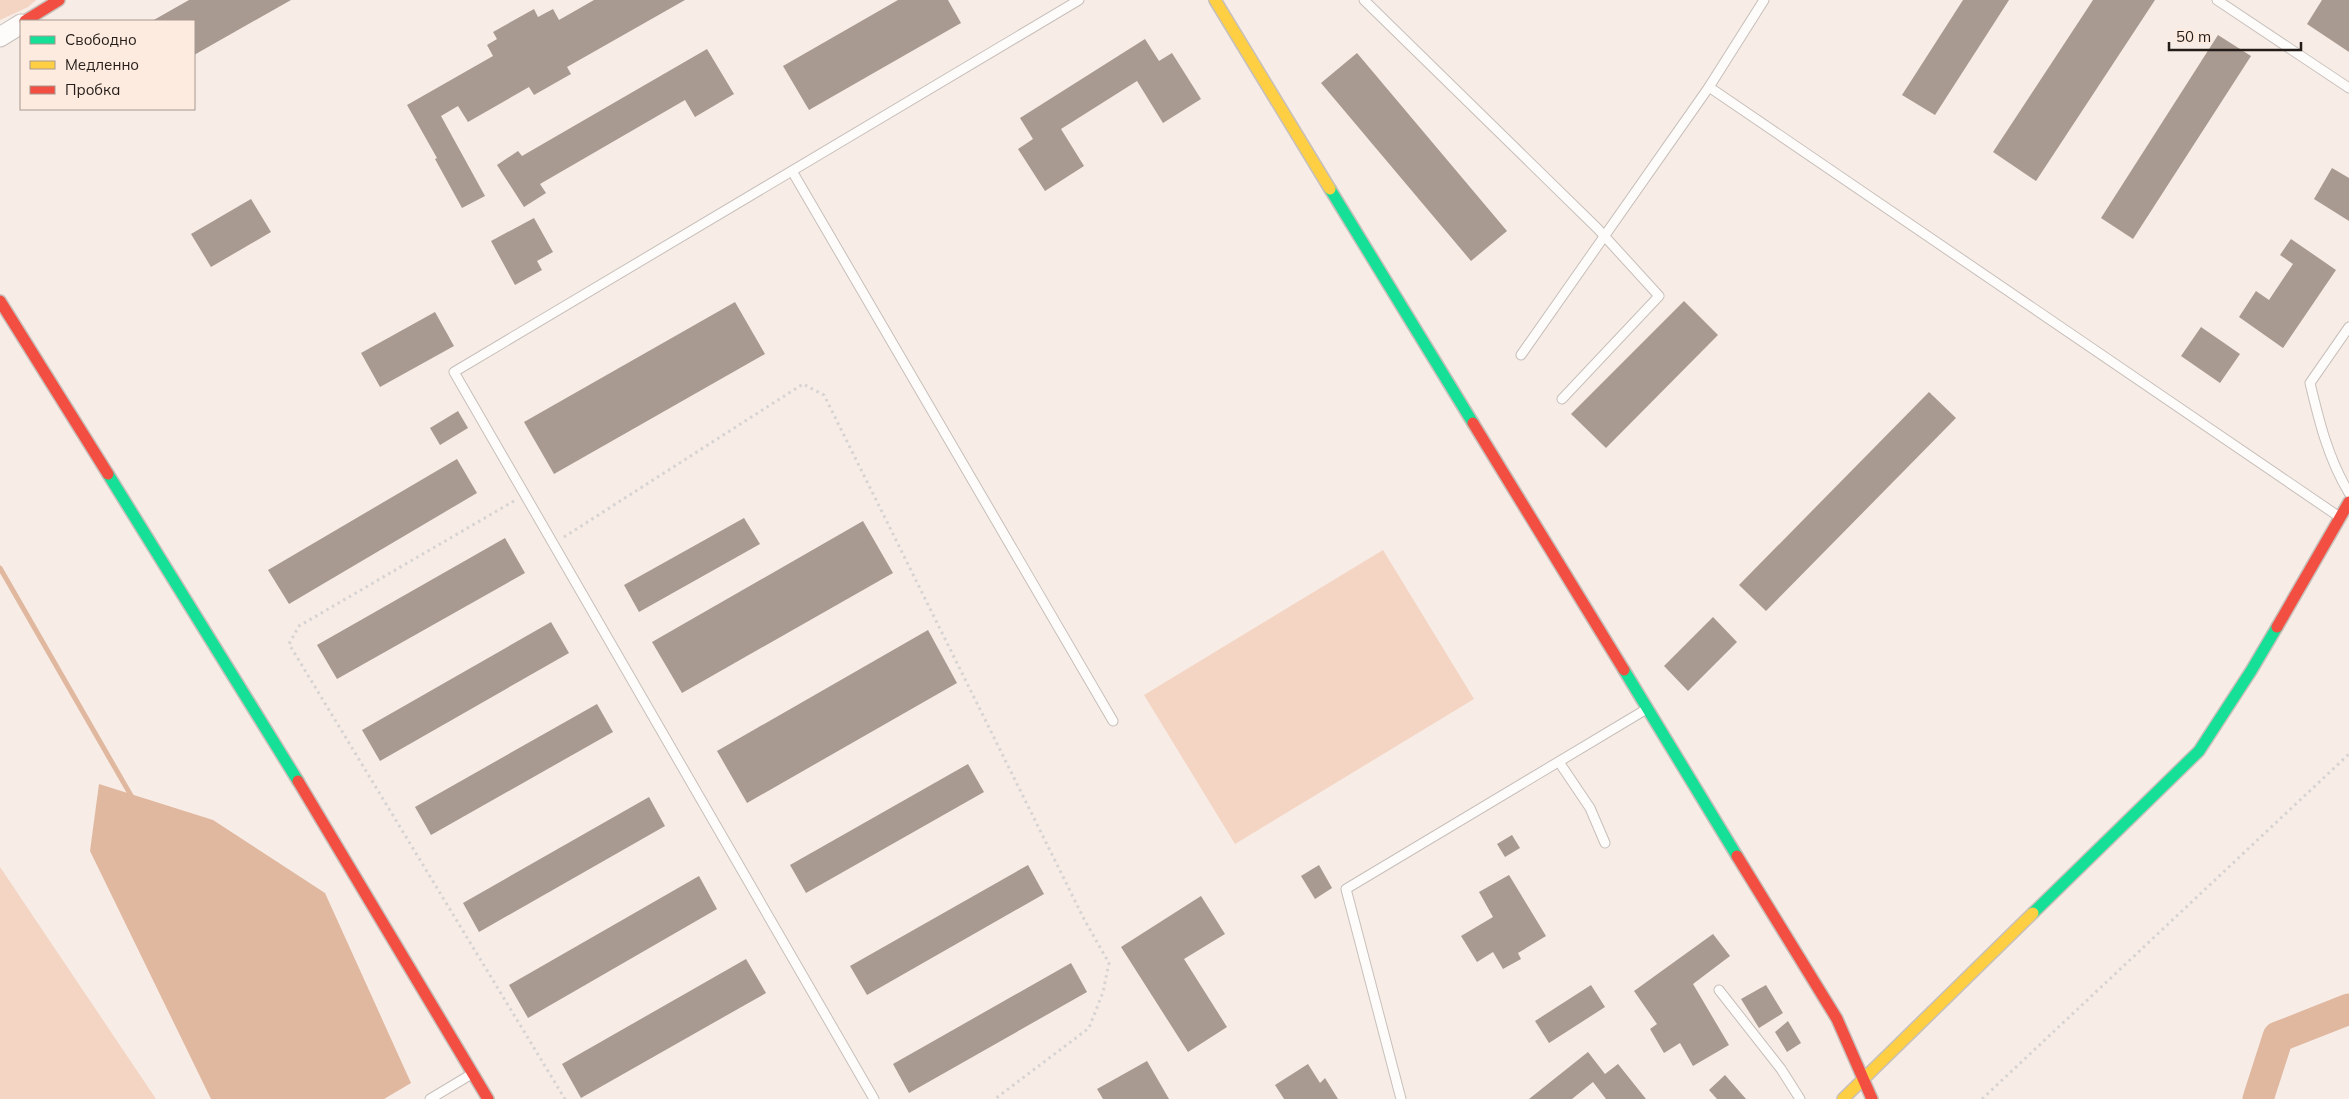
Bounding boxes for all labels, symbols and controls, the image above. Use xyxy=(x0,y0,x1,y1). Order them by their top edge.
legend xyxy=(20,20,195,110)
scale bar xyxy=(2169,20,2302,52)
text: 50 m xyxy=(2176,27,2211,46)
text: Свободно xyxy=(65,30,137,49)
text: Медленно xyxy=(65,55,139,74)
text: Пробка xyxy=(65,80,120,99)

